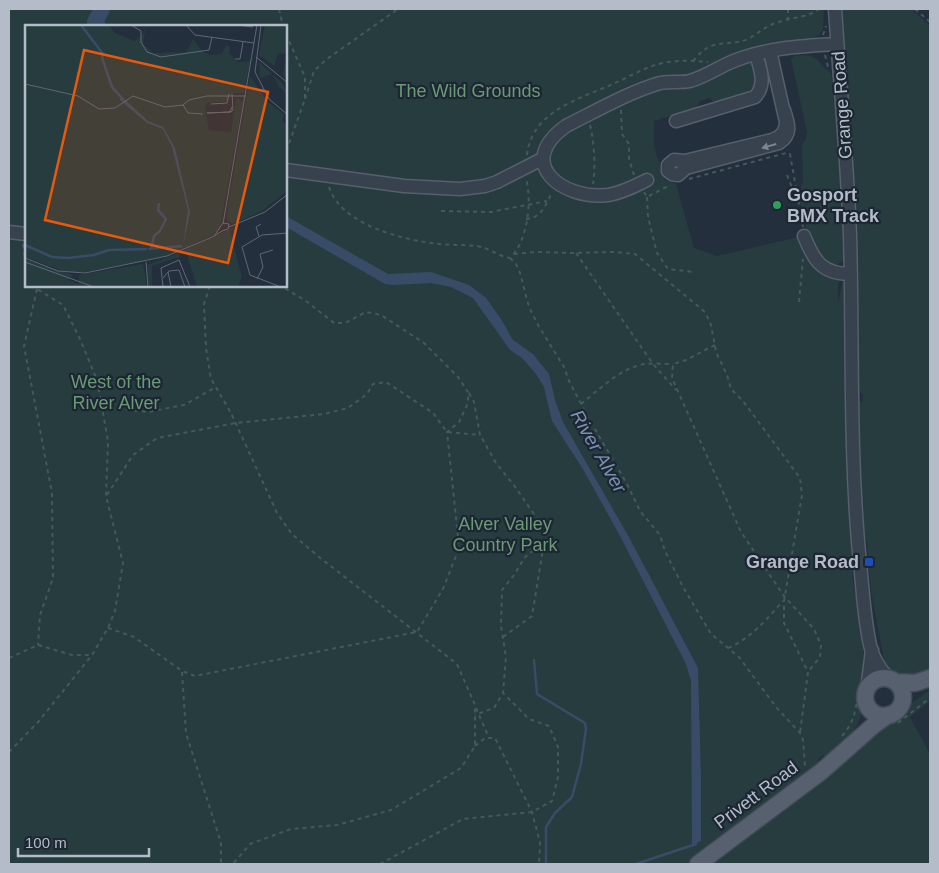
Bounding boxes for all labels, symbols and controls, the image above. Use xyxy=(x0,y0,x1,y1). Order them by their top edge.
inset map xyxy=(25,25,288,288)
street label: Grange Road xyxy=(828,50,856,160)
park label: The Wild Grounds xyxy=(395,81,541,101)
one-way arrow xyxy=(761,143,776,151)
place label: Gosport BMX Track xyxy=(787,185,880,226)
marker: Gosport BMX Track xyxy=(771,199,783,211)
park label: West of the River Alver xyxy=(71,372,161,413)
water label: River Alver xyxy=(566,406,631,497)
park label: Alver Valley Country Park xyxy=(452,514,559,555)
place label: Grange Road xyxy=(746,552,859,572)
marker: Grange Road xyxy=(863,556,875,568)
street label: Privett Road xyxy=(710,757,802,833)
scale bar xyxy=(18,826,149,858)
text: 100 m xyxy=(25,834,67,851)

